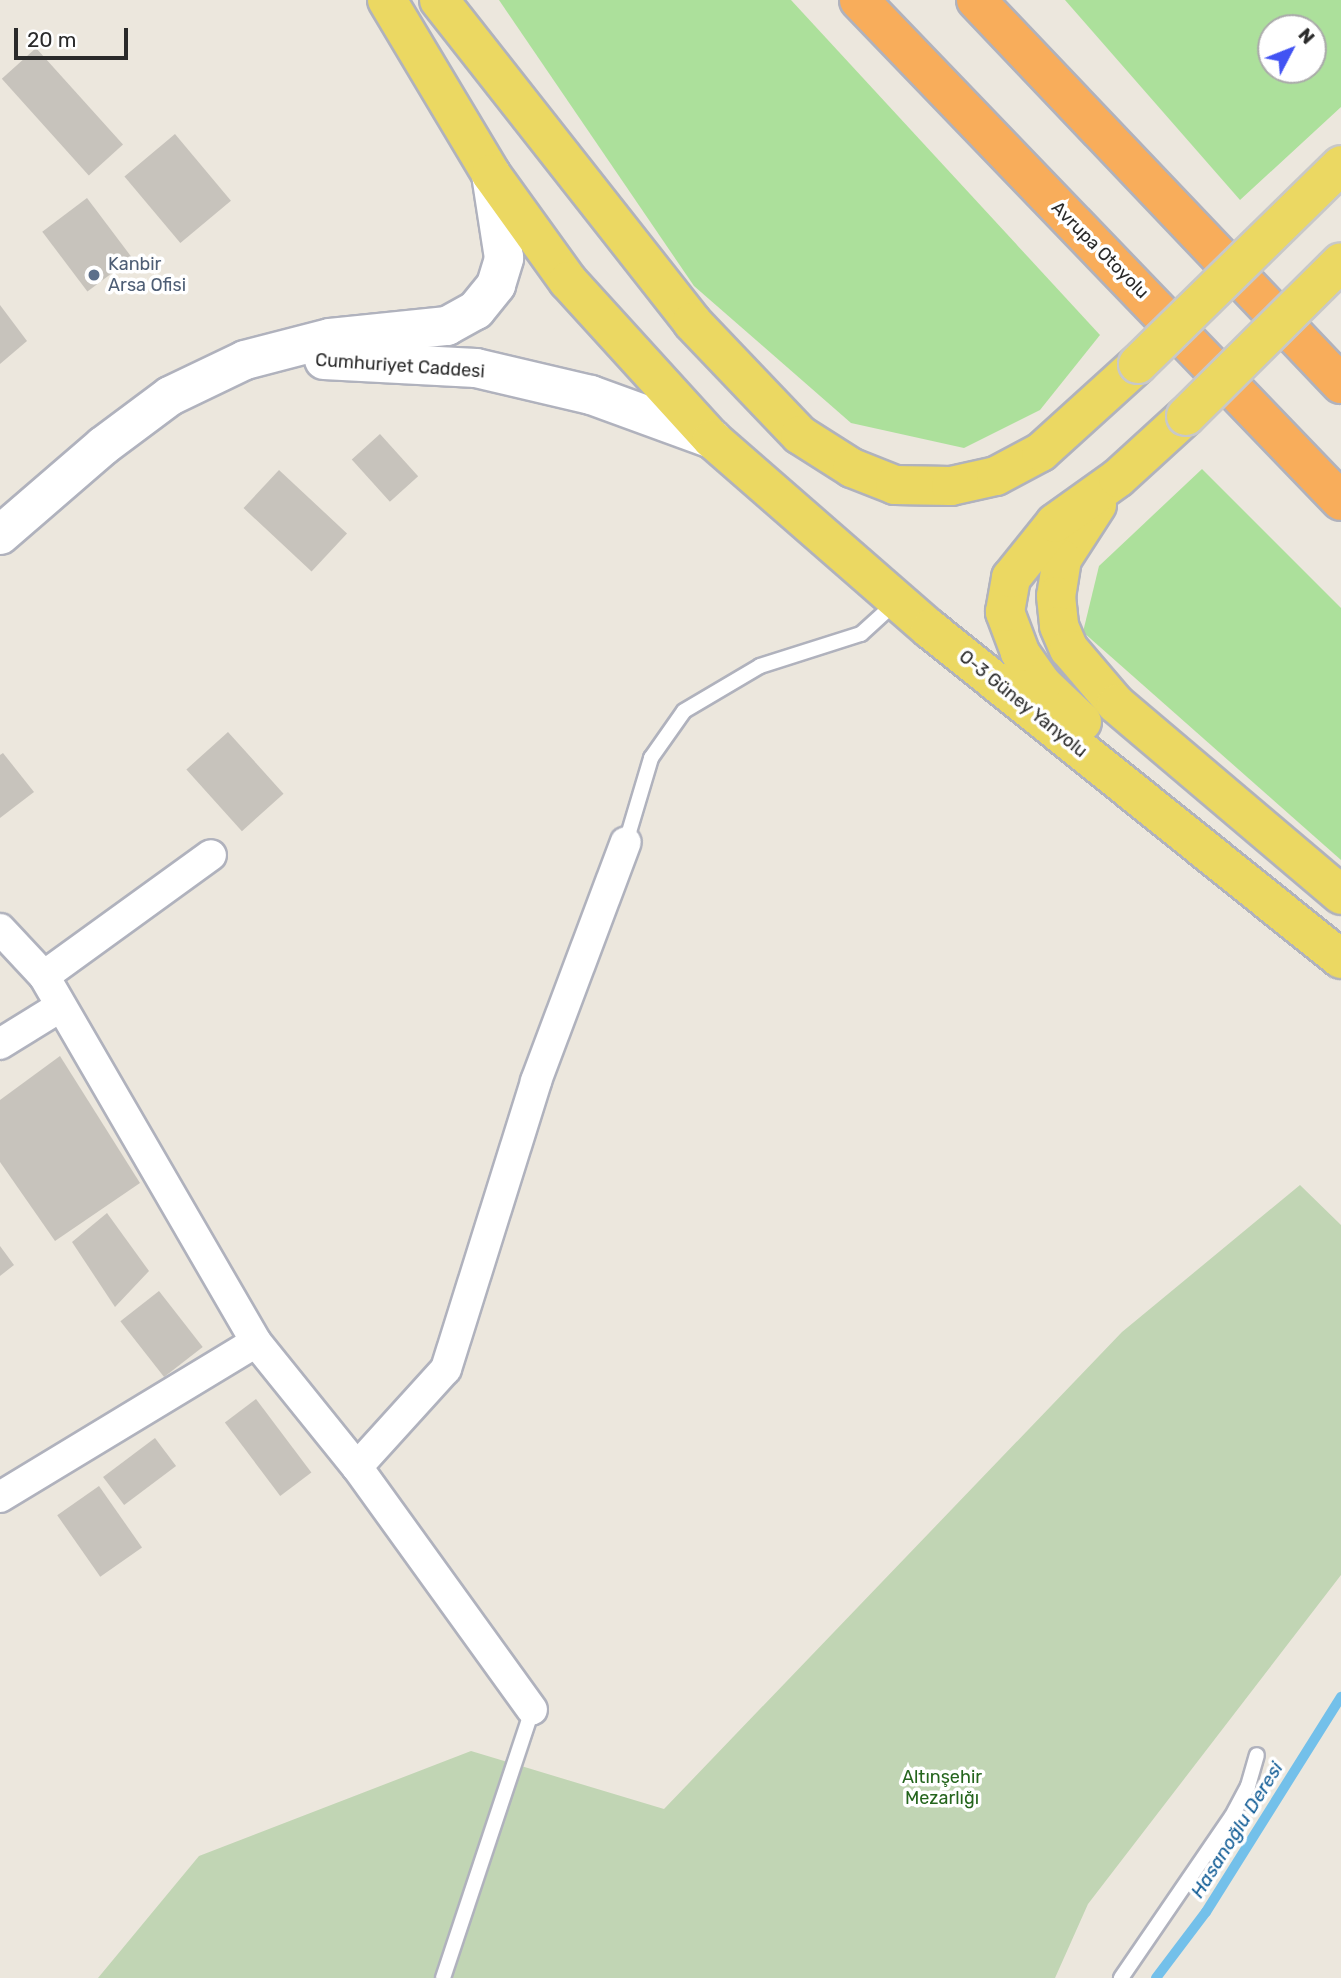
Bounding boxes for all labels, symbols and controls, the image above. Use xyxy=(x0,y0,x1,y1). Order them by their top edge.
scale bar xyxy=(18,14,131,58)
north arrow xyxy=(1257,14,1327,84)
text: N xyxy=(1293,23,1320,49)
text: 20 m xyxy=(27,27,76,52)
street label: Avrupa Otoyolu xyxy=(1047,197,1153,303)
place label: Kanbir Arsa Ofisi xyxy=(108,254,186,296)
marker: Kanbir Arsa Ofisi xyxy=(86,267,102,283)
street label: Cumhuriyet Caddesi xyxy=(315,349,485,383)
street label: O-3 Güney Yanyolu xyxy=(954,645,1092,763)
water label: Hasanoğlu Deresi xyxy=(1186,1758,1288,1902)
park label: Altınşehir Mezarlığı xyxy=(902,1767,982,1810)

